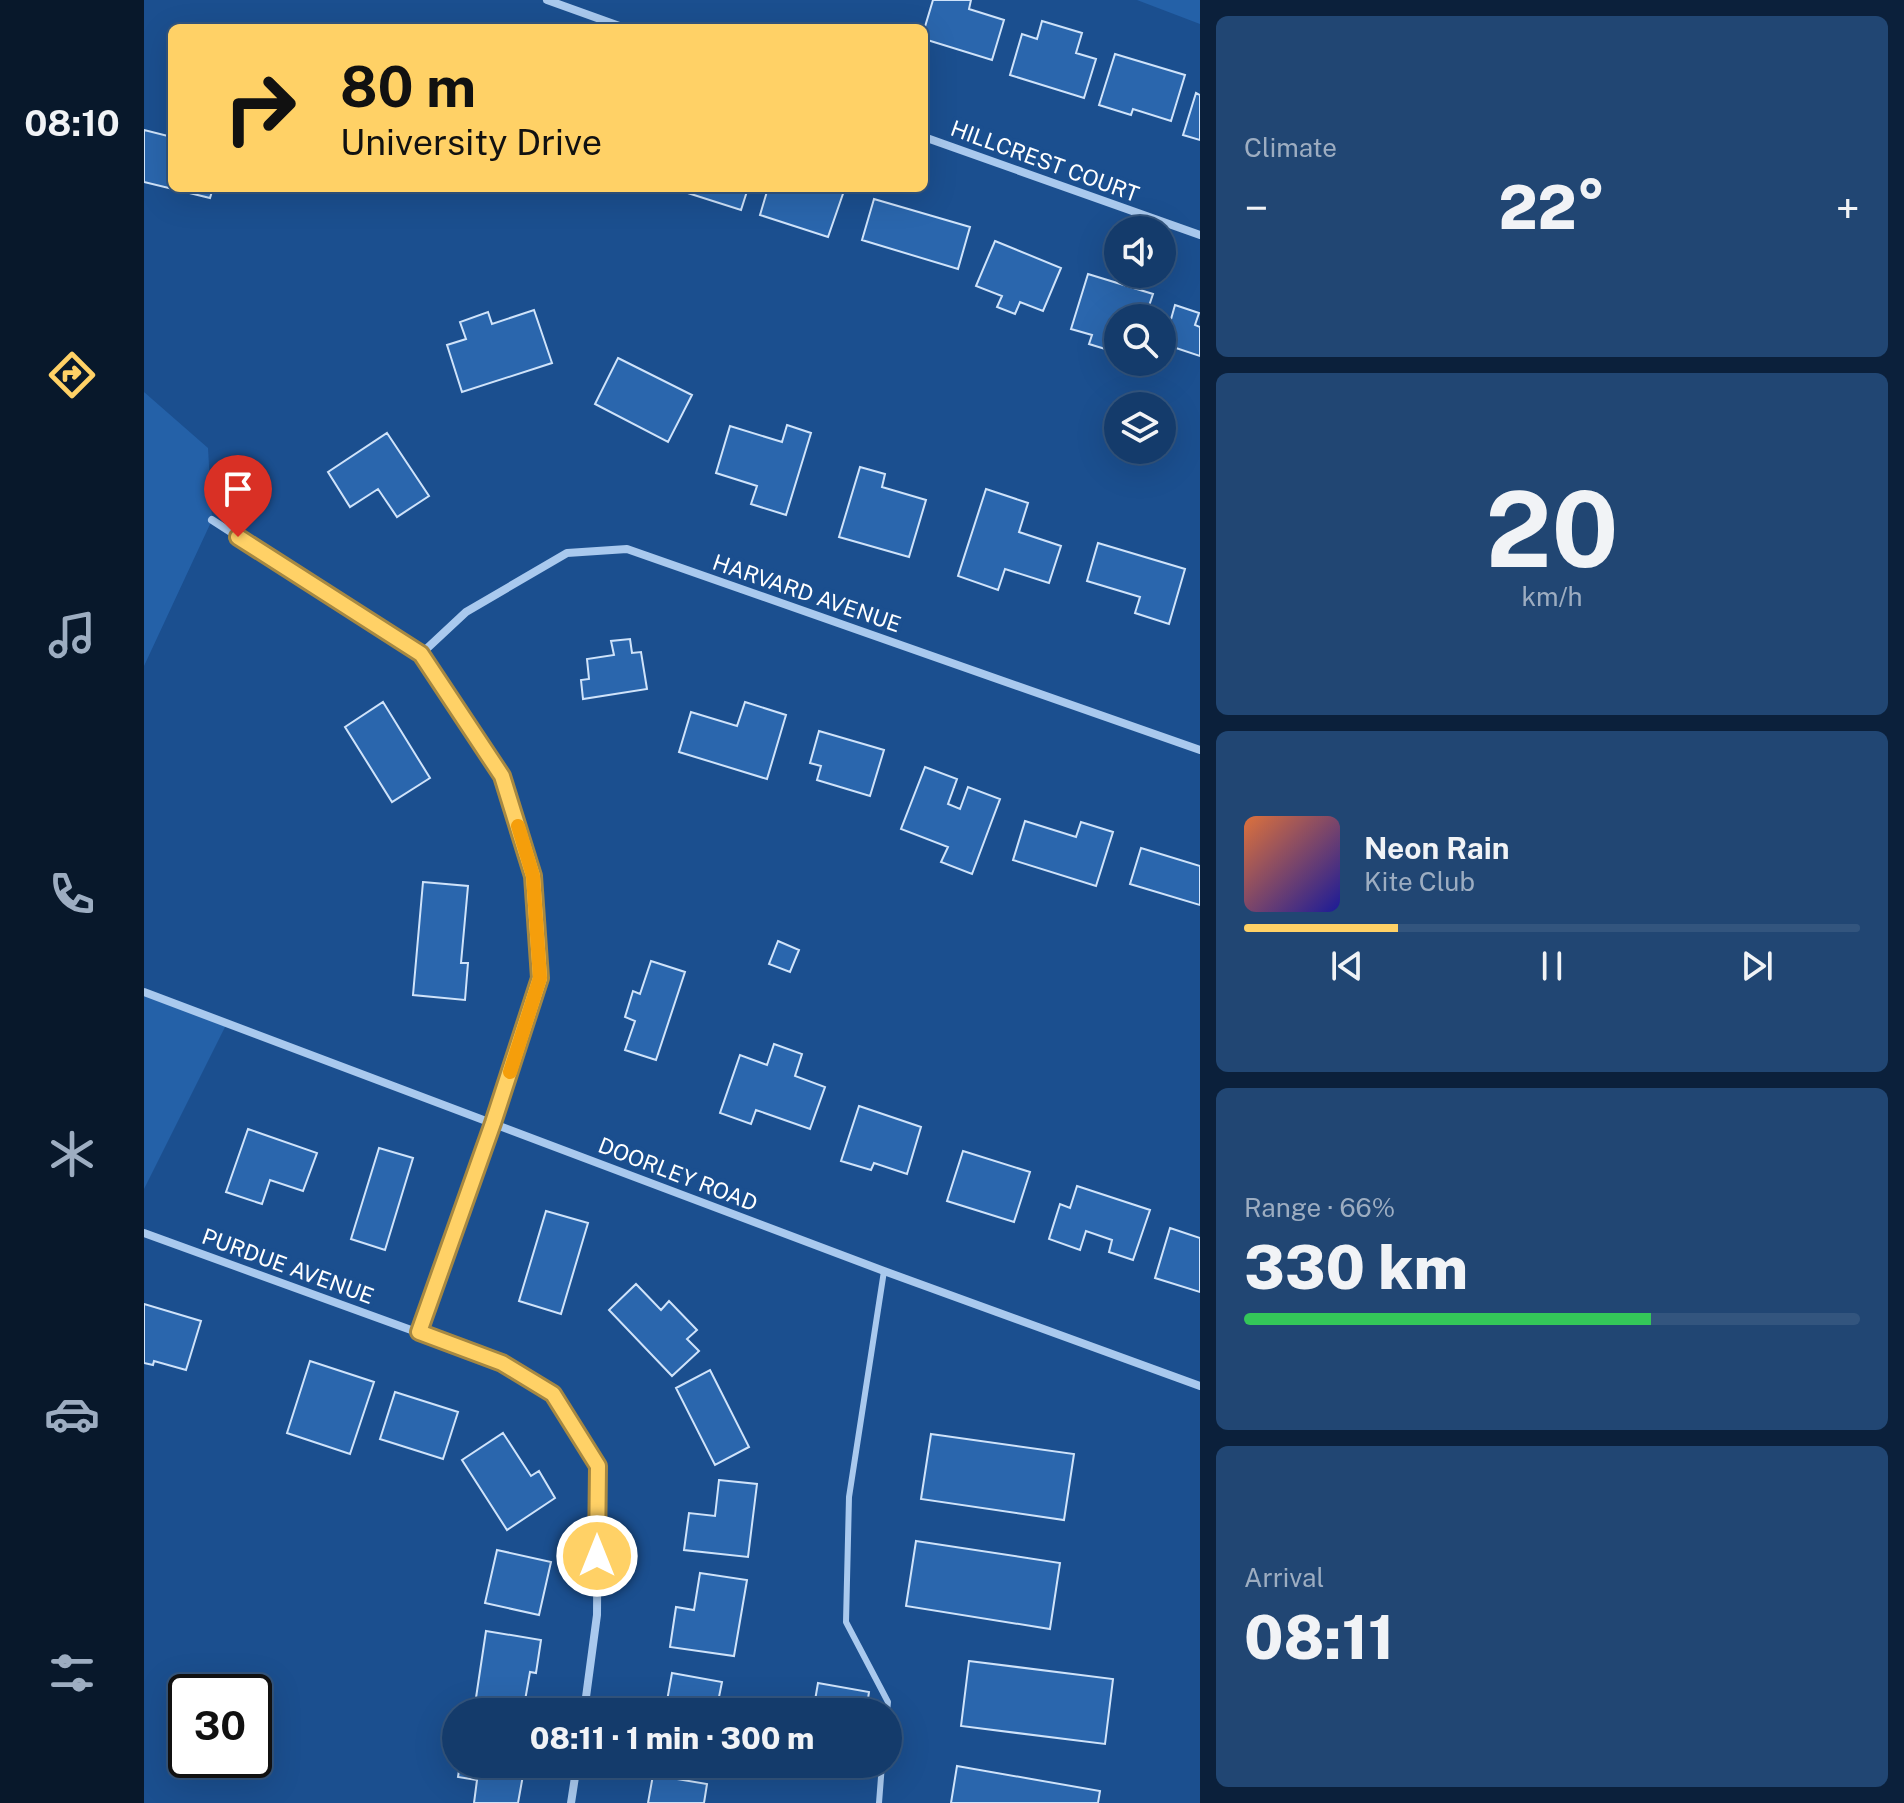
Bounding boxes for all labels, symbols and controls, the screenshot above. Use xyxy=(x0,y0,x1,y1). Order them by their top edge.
text: 80 m xyxy=(340,54,476,120)
icon: right xyxy=(208,56,312,160)
text: 08:10 xyxy=(24,102,120,144)
street label: HILLCREST COURT xyxy=(947,115,1143,207)
text: University Drive xyxy=(340,121,602,163)
text: Climate xyxy=(1244,132,1337,163)
text: 22° xyxy=(1498,172,1606,243)
text: − xyxy=(1244,182,1268,234)
text: + xyxy=(1836,182,1860,234)
map controls xyxy=(1104,216,1176,464)
button: sound xyxy=(1104,216,1176,288)
button: search xyxy=(1104,304,1176,376)
icon: directions xyxy=(44,347,100,403)
button: layers xyxy=(1104,392,1176,464)
pin xyxy=(204,455,272,537)
icon: arrive xyxy=(216,467,260,511)
text: 20 xyxy=(1485,468,1619,590)
street label: HARVARD AVENUE xyxy=(709,549,905,637)
text: km/h xyxy=(1521,581,1583,612)
icon: music xyxy=(44,607,100,663)
text: Neon Rain xyxy=(1364,830,1510,866)
icon: phone xyxy=(44,866,100,922)
text: Kite Club xyxy=(1364,866,1475,897)
icon: previous xyxy=(1325,944,1369,988)
icon: pause xyxy=(1530,944,1574,988)
icon: next xyxy=(1735,944,1779,988)
icon: climate xyxy=(44,1126,100,1182)
street label: DOORLEY ROAD xyxy=(595,1132,761,1216)
text: Range · 66% xyxy=(1244,1192,1395,1223)
street label: PURDUE AVENUE xyxy=(198,1223,378,1309)
text: 330 km xyxy=(1244,1232,1468,1303)
icon: car xyxy=(44,1386,100,1442)
position arrow xyxy=(555,1514,639,1598)
text: Arrival xyxy=(1244,1562,1324,1593)
text: 08:11 xyxy=(1244,1602,1394,1673)
icon: filters xyxy=(44,1645,100,1701)
speed limit sign: 30 xyxy=(168,1674,272,1778)
text: 08:11 · 1 min · 300 m xyxy=(530,1720,814,1756)

